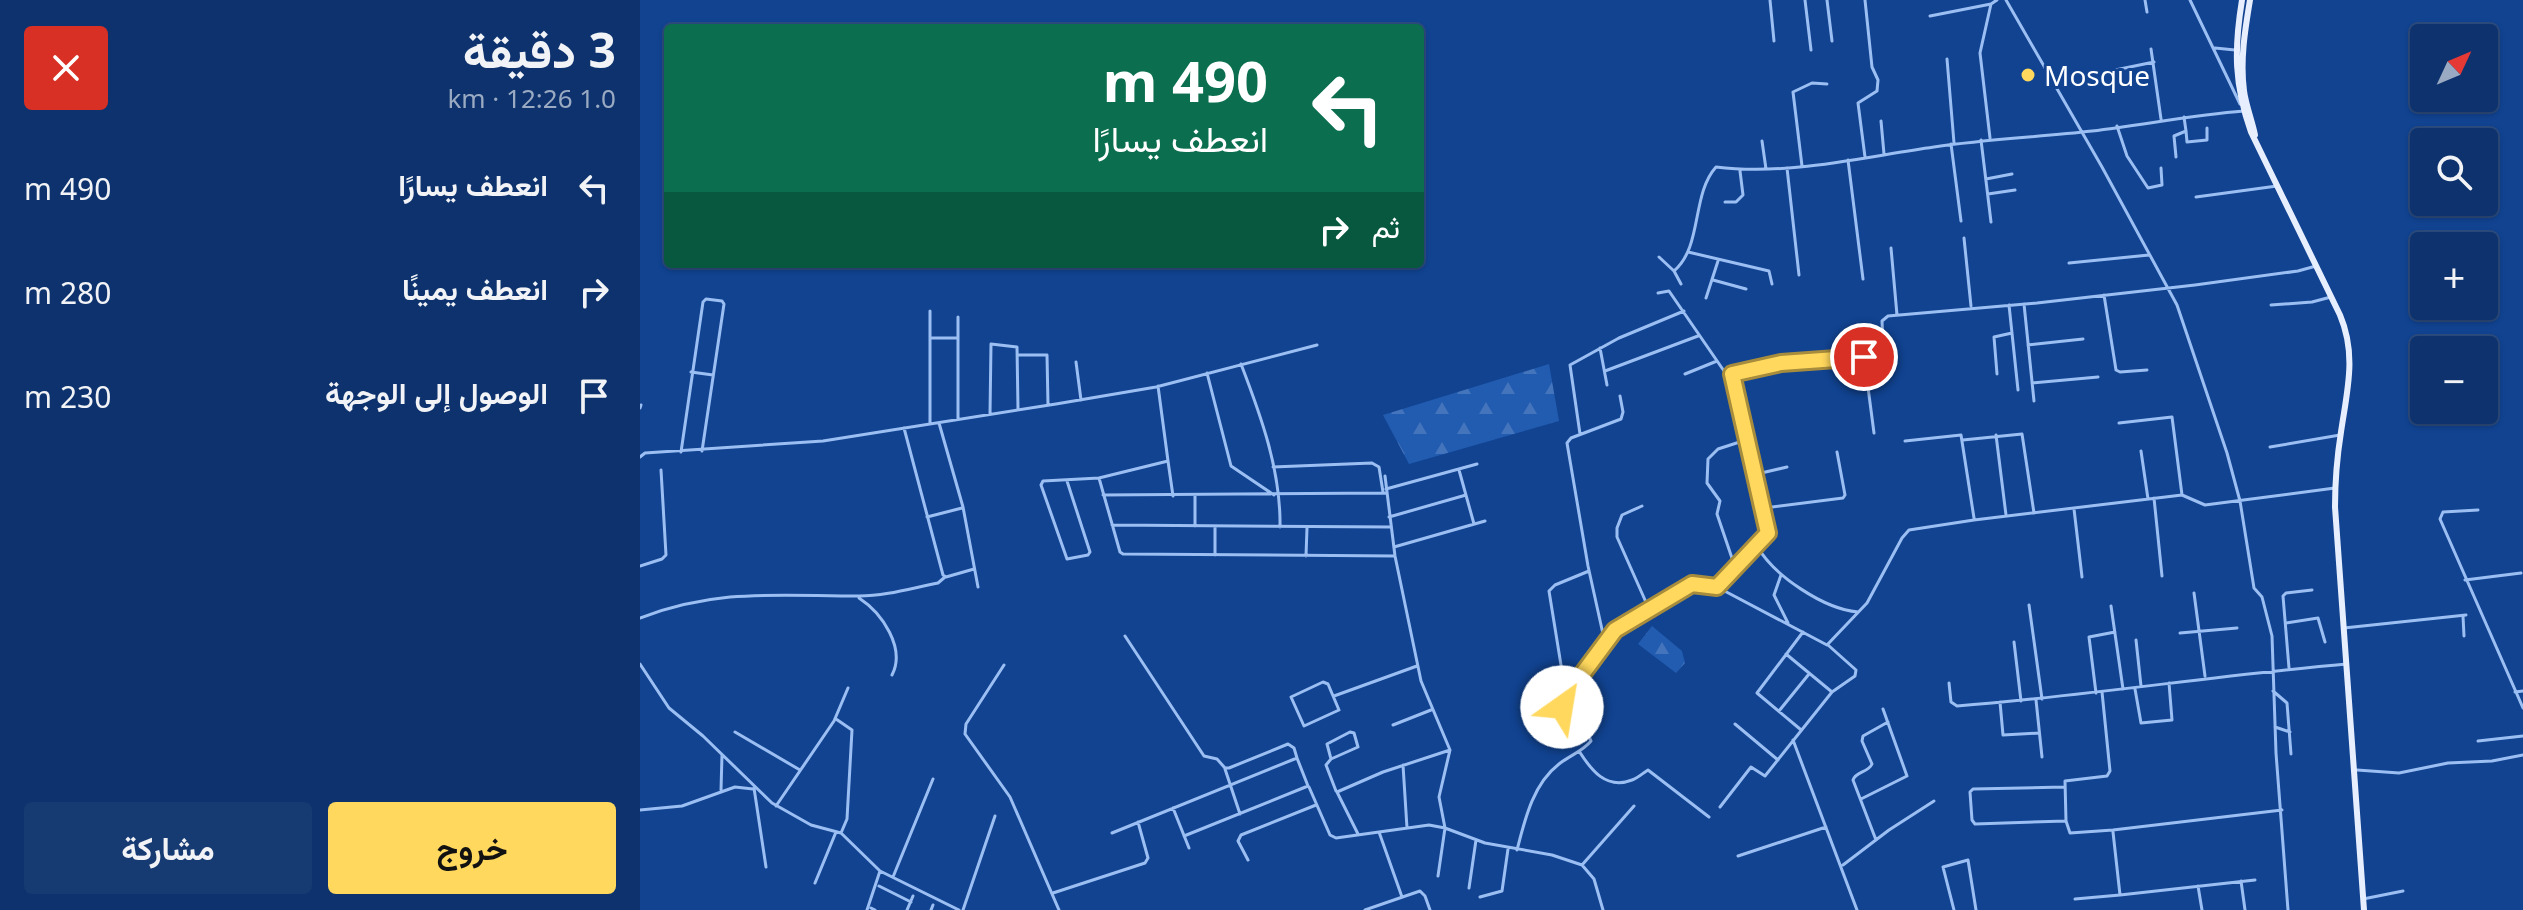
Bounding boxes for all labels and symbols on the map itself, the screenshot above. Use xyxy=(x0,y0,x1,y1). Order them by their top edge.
north arrow xyxy=(2410,24,2498,112)
place label: Mosque xyxy=(2044,56,2150,94)
marker: Mosque xyxy=(2019,66,2037,84)
pin xyxy=(1830,323,1898,391)
position arrow xyxy=(1520,665,1604,749)

